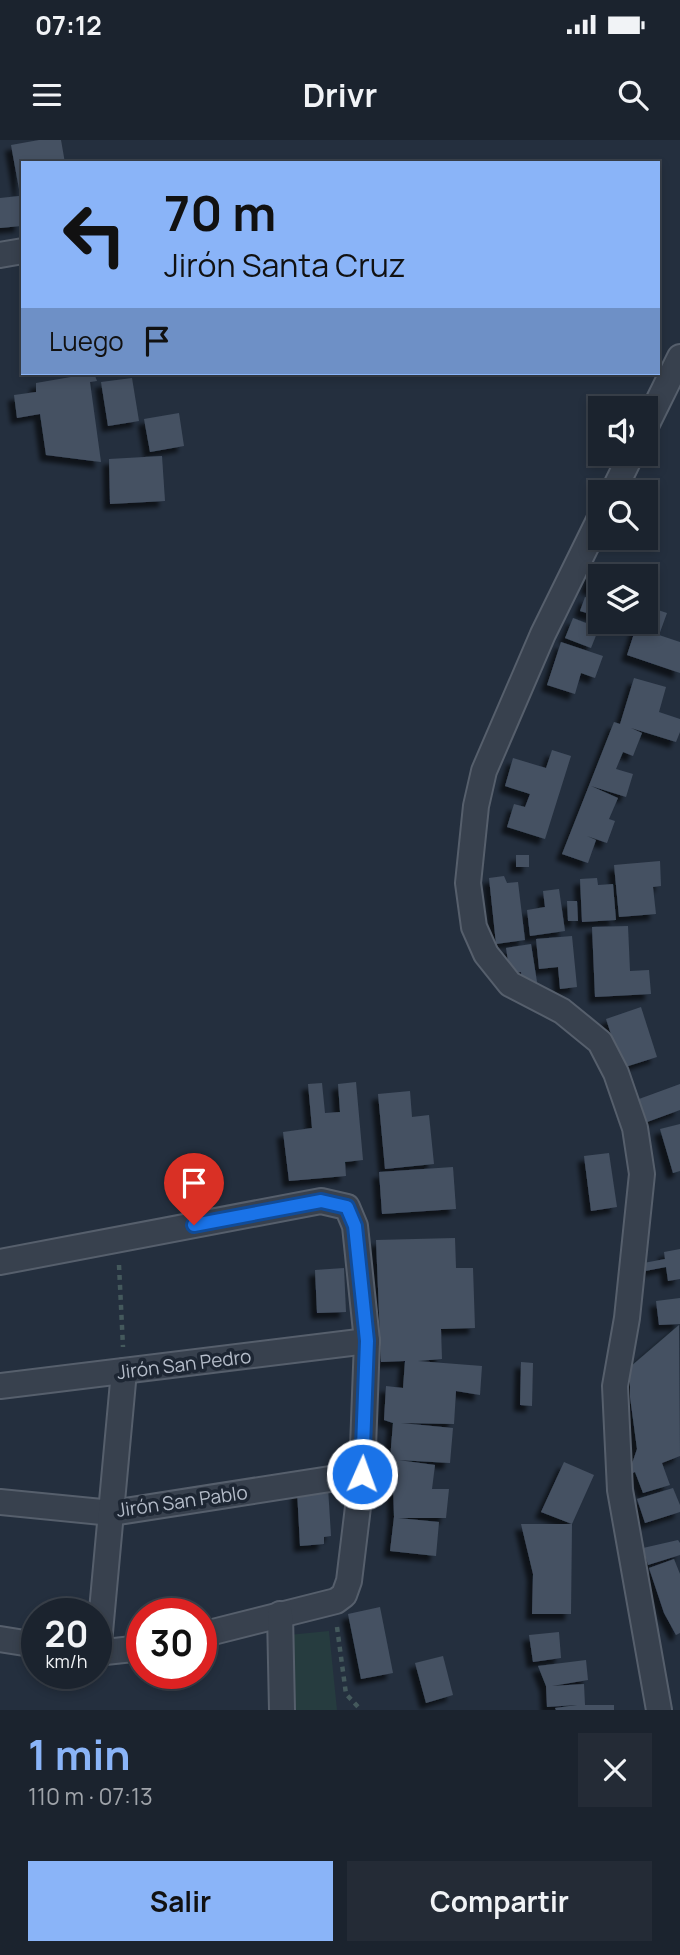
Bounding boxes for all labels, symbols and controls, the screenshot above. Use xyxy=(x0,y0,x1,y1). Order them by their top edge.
text: 07:12 xyxy=(35,7,102,43)
text: Drivr xyxy=(303,73,377,117)
icon: menu xyxy=(28,76,66,114)
icon: search xyxy=(614,76,652,114)
text: 70 m xyxy=(164,179,276,246)
icon: left xyxy=(49,189,140,280)
text: Jirón Santa Cruz xyxy=(164,243,406,287)
icon: arrive xyxy=(138,322,176,360)
text: Luego xyxy=(49,323,124,359)
map controls xyxy=(588,396,658,634)
button: sound xyxy=(588,396,658,466)
button: search xyxy=(588,480,658,550)
button: layers xyxy=(588,564,658,634)
pin xyxy=(164,1153,224,1225)
icon: arrive xyxy=(175,1164,213,1202)
street label: Jirón San Pedro xyxy=(115,1343,253,1385)
position arrow xyxy=(325,1437,399,1511)
street label: Jirón San Pablo xyxy=(115,1479,249,1523)
speed limit sign: 30 xyxy=(126,1598,217,1689)
text: 20 xyxy=(45,1610,88,1658)
text: km/h xyxy=(46,1649,87,1673)
text: 1 min xyxy=(28,1725,131,1783)
button: close xyxy=(578,1733,652,1807)
text: 110 m · 07:13 xyxy=(28,1780,153,1812)
button: Salir xyxy=(28,1861,333,1941)
button: Compartir xyxy=(347,1861,652,1941)

